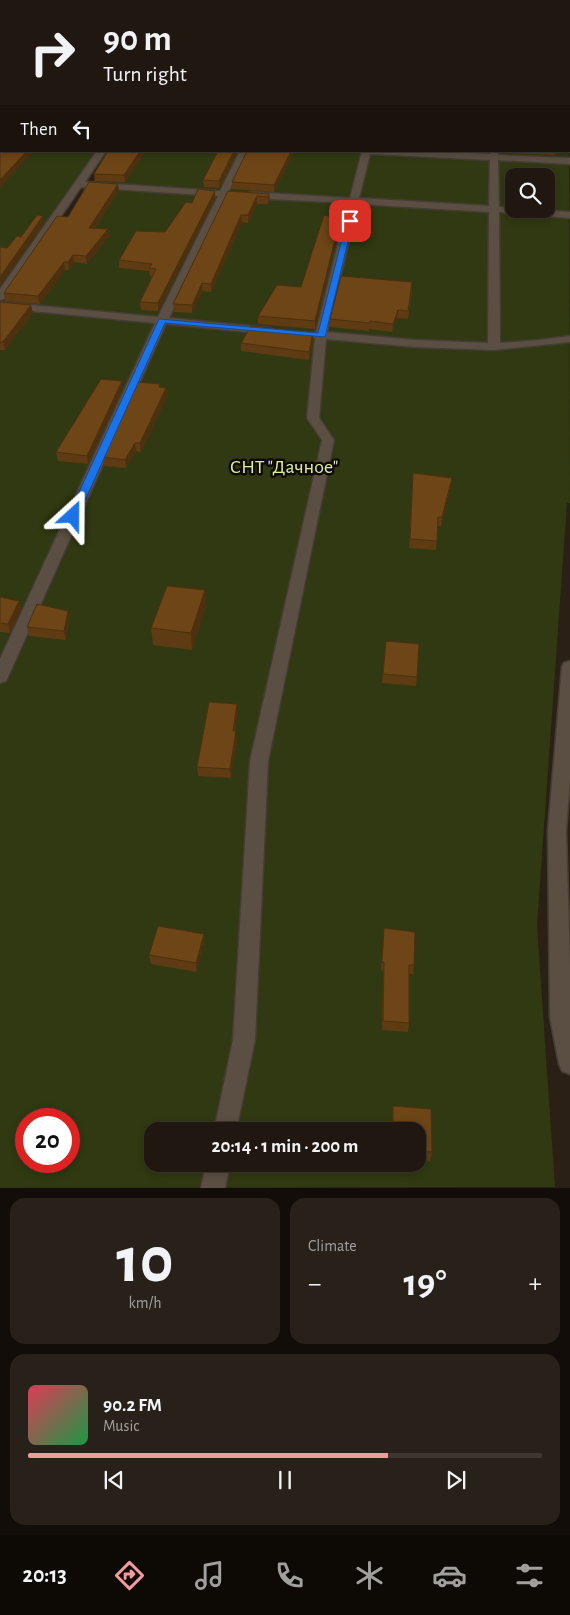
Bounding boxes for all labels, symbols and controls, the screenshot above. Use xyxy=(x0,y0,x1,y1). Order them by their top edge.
icon: right xyxy=(20,20,85,85)
text: 90 m xyxy=(103,22,172,57)
text: Turn right xyxy=(103,63,187,85)
icon: left xyxy=(68,115,96,143)
text: Then xyxy=(20,120,58,139)
map controls xyxy=(505,168,555,218)
button: search xyxy=(505,168,555,218)
pin xyxy=(329,200,371,242)
icon: arrive xyxy=(336,207,364,235)
park label: СНТ "Дачное" xyxy=(230,457,338,477)
position arrow xyxy=(46,489,98,541)
speed limit sign: 20 xyxy=(15,1108,80,1173)
text: 20:14 · 1 min · 200 m xyxy=(212,1137,358,1156)
text: 10 xyxy=(116,1229,174,1294)
text: Climate xyxy=(308,1238,357,1254)
text: 19° xyxy=(403,1265,447,1303)
text: − xyxy=(308,1270,321,1298)
text: + xyxy=(529,1270,542,1298)
text: km/h xyxy=(128,1295,162,1311)
text: 90.2 FM xyxy=(103,1396,162,1415)
text: Music xyxy=(103,1418,139,1434)
icon: previous xyxy=(100,1466,128,1494)
icon: pause xyxy=(271,1466,299,1494)
icon: next xyxy=(442,1466,470,1494)
icon: directions xyxy=(112,1558,147,1593)
icon: music xyxy=(192,1558,227,1593)
icon: phone xyxy=(272,1558,307,1593)
icon: climate xyxy=(352,1558,387,1593)
icon: car xyxy=(432,1558,467,1593)
icon: filters xyxy=(512,1558,547,1593)
text: 20:13 xyxy=(23,1564,67,1586)

